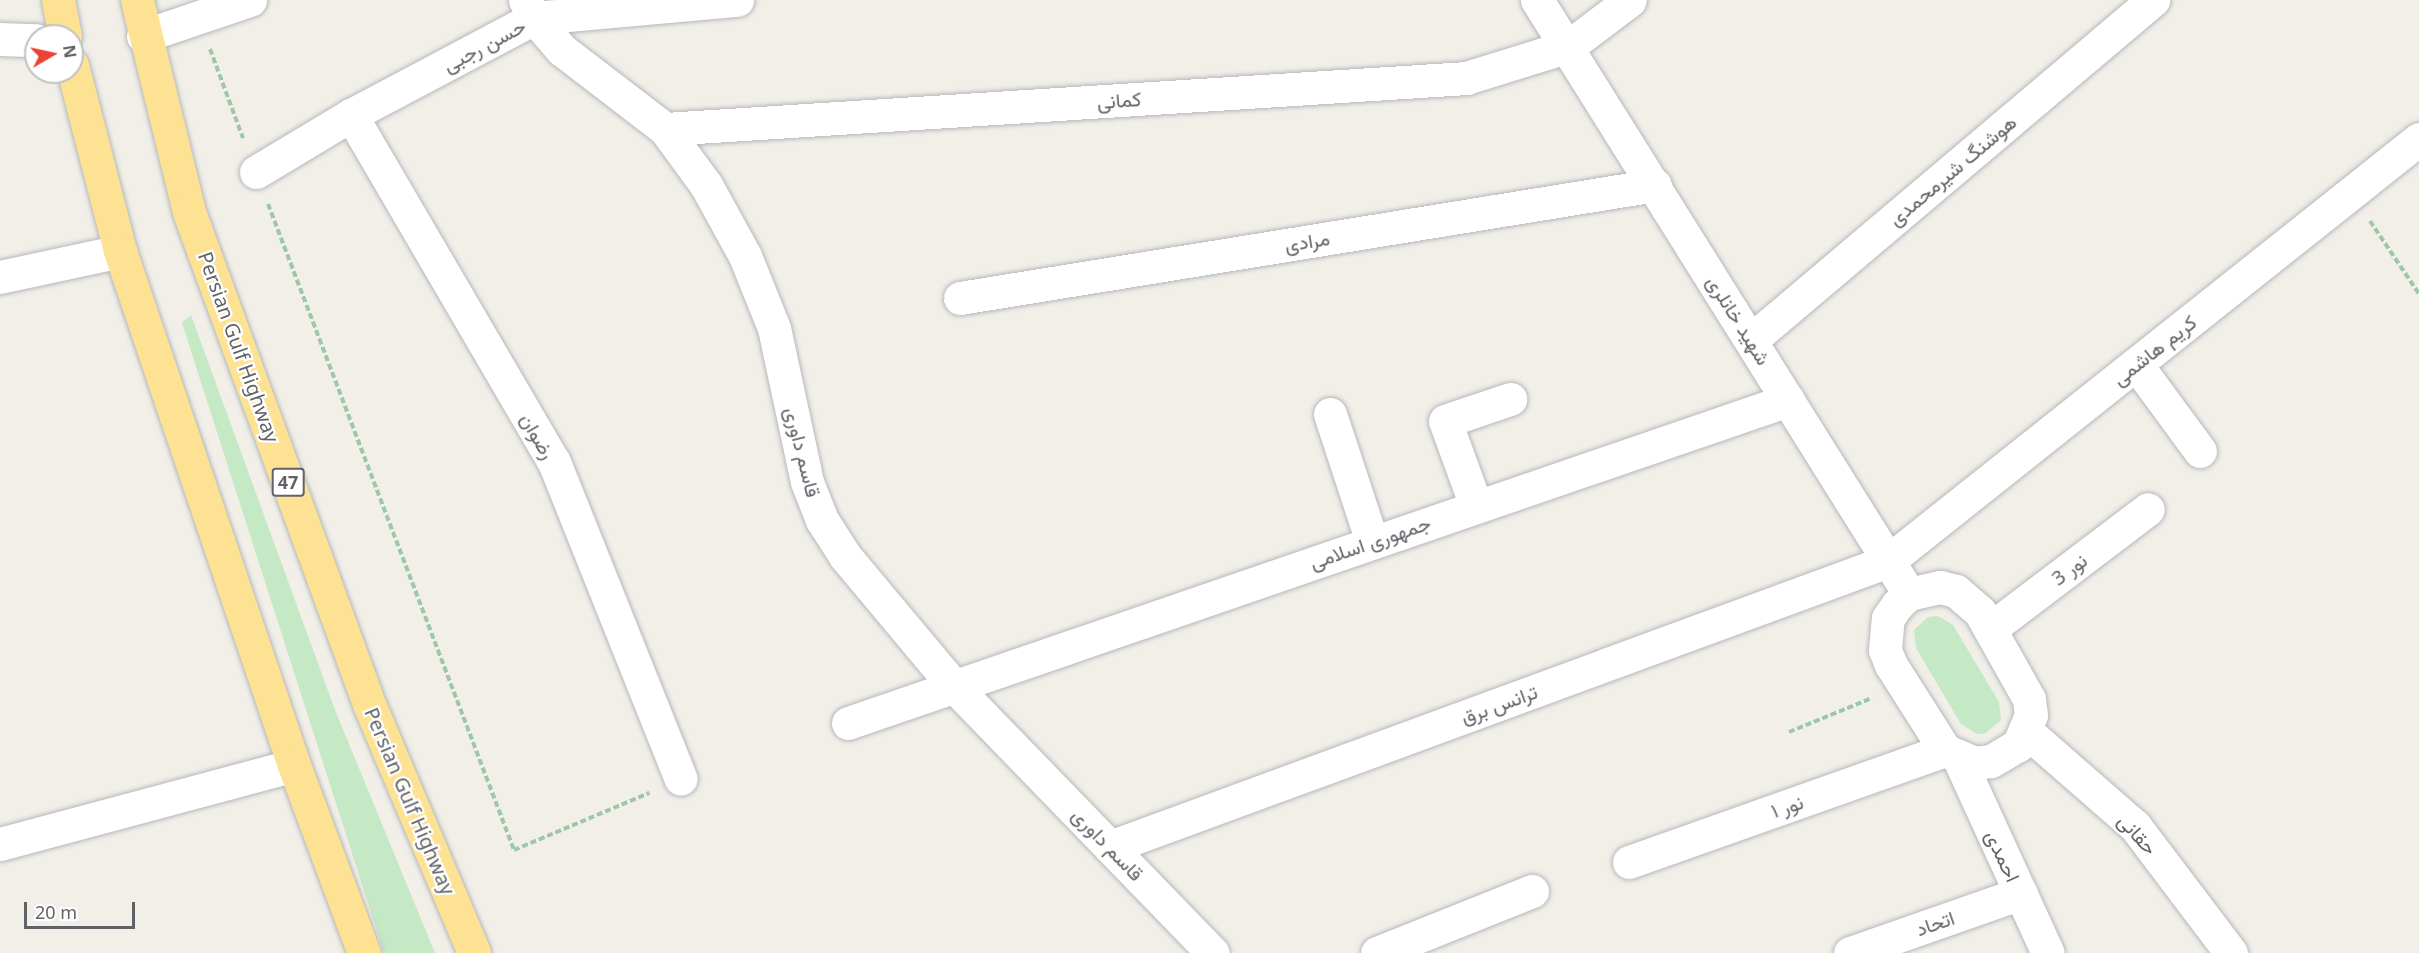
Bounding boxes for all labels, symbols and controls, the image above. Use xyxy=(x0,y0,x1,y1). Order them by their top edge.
street label: حسن رجبی xyxy=(438,13,530,77)
north arrow xyxy=(24,24,84,84)
text: N xyxy=(58,43,82,60)
street label: کمانی xyxy=(1096,86,1142,114)
street label: هوشنگ شیرمحمدی xyxy=(1883,109,2021,231)
street label: مرادی xyxy=(1283,226,1331,256)
street label: Persian Gulf Highway xyxy=(193,248,285,446)
street label: شهید خانلری xyxy=(1702,271,1776,369)
street label: کریم هاشمی xyxy=(2107,310,2201,390)
street label: قاسم داوری xyxy=(780,404,826,500)
street label: رضوان xyxy=(515,409,561,463)
road number: 47 xyxy=(272,467,304,497)
street label: جمهوری اسلامی xyxy=(1306,510,1434,574)
street label: نور 3 xyxy=(2047,548,2091,590)
street label: ترانس برق xyxy=(1457,679,1541,729)
street label: Persian Gulf Highway xyxy=(360,704,460,898)
street label: نور ۱ xyxy=(1768,789,1806,823)
street label: قاسم داوری xyxy=(1067,803,1149,885)
street label: حقانی xyxy=(2113,808,2163,860)
street label: احمدی xyxy=(1981,826,2025,886)
scale bar xyxy=(27,890,138,928)
text: 20 m xyxy=(35,900,77,924)
street label: اتحاد xyxy=(1913,905,1957,941)

